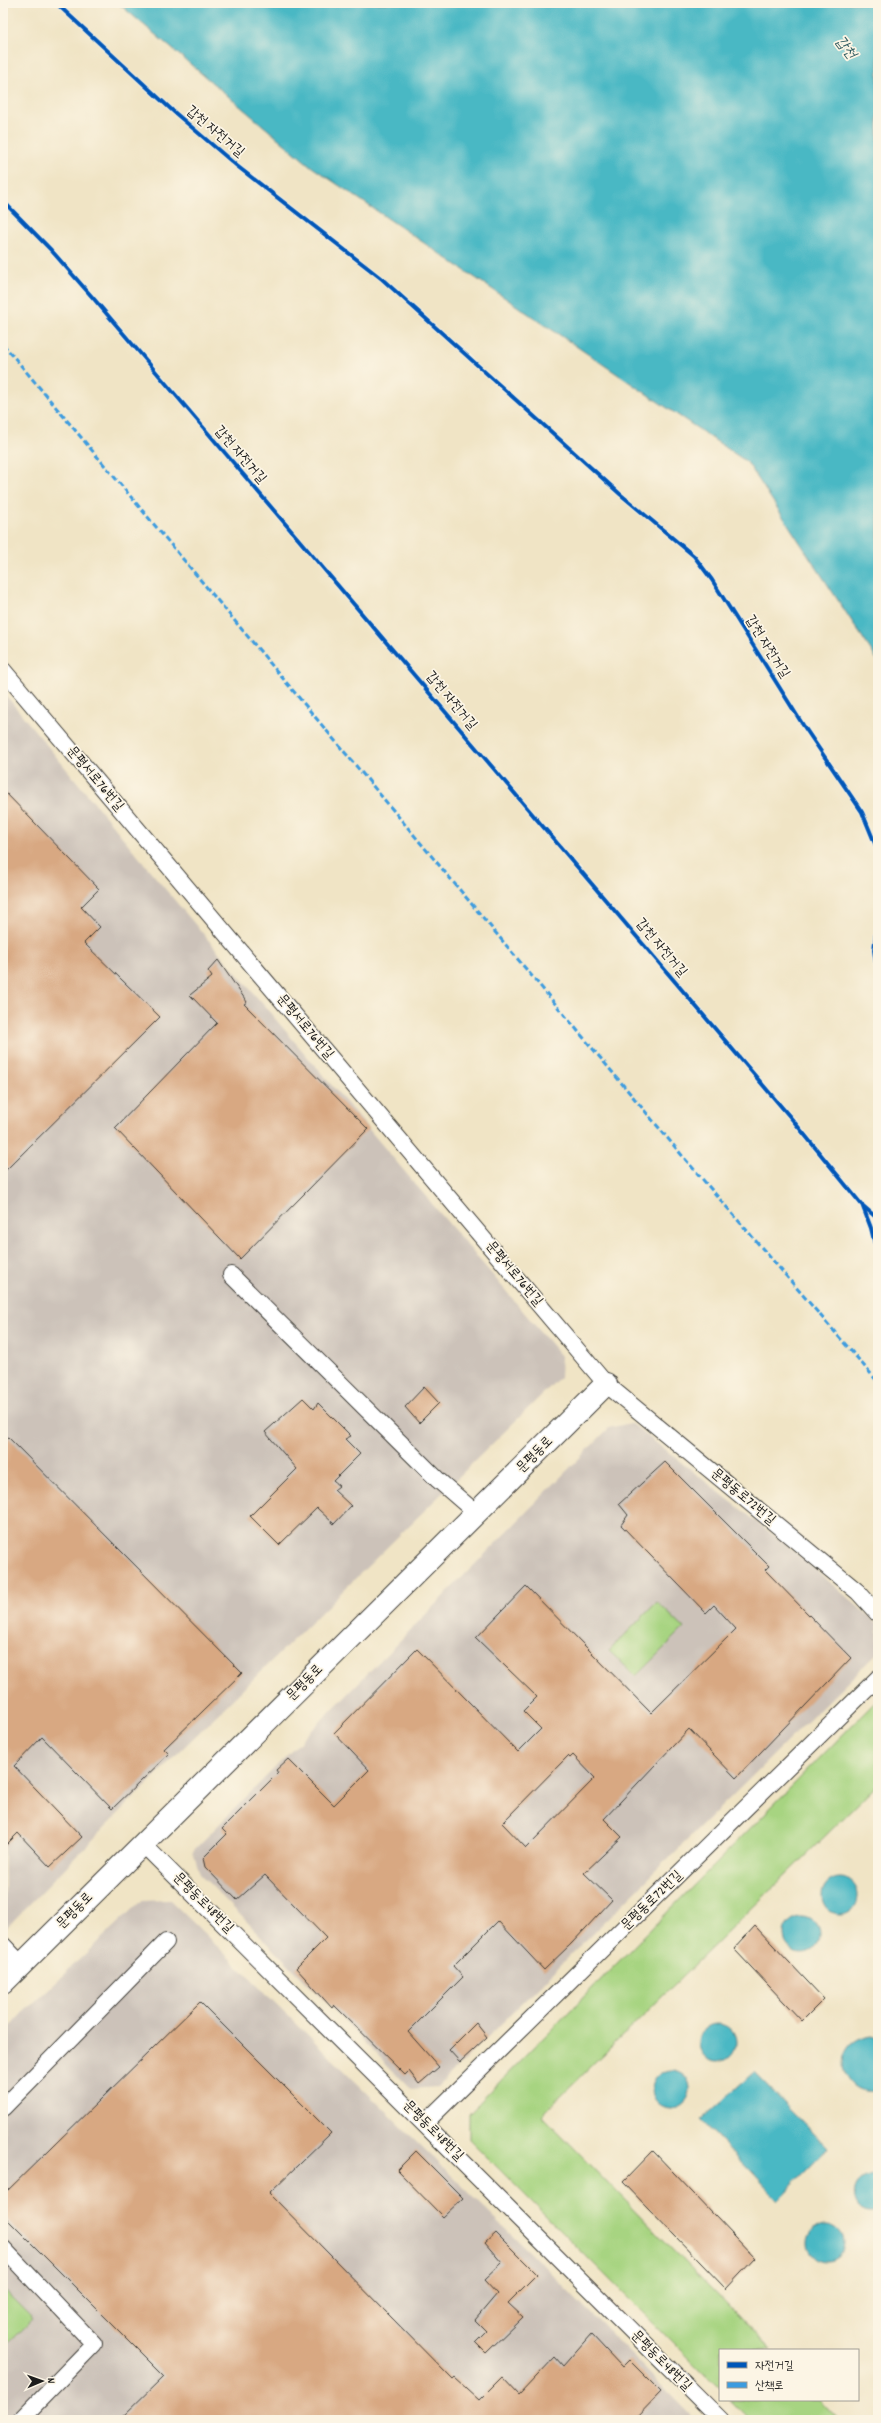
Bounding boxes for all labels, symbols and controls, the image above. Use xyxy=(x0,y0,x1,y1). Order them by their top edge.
water label: 갑천 xyxy=(829,32,862,66)
street label: 갑천 자전거길 xyxy=(181,102,249,163)
street label: 갑천 자전거길 xyxy=(209,422,271,489)
street label: 갑천 자전거길 xyxy=(740,612,795,683)
street label: 갑천 자전거길 xyxy=(421,667,482,735)
street label: 문평서로76번길 xyxy=(62,742,129,817)
street label: 갑천 자전거길 xyxy=(631,914,692,982)
street label: 문평서로76번길 xyxy=(272,990,339,1065)
street label: 문평서로76번길 xyxy=(481,1237,548,1312)
street label: 문평동로 xyxy=(512,1432,558,1478)
street label: 문평동로72번길 xyxy=(706,1464,780,1531)
street label: 문평동로 xyxy=(282,1660,328,1706)
street label: 문평동로72번길 xyxy=(617,1866,688,1936)
street label: 문평동로48번길 xyxy=(168,1868,239,1939)
street label: 문평동로 xyxy=(52,1888,98,1934)
street label: 문평동로48번길 xyxy=(398,2096,469,2167)
street label: 문평동로48번길 xyxy=(626,2326,697,2397)
legend xyxy=(719,2349,859,2401)
text: 자전거길 xyxy=(755,2358,794,2375)
north arrow xyxy=(22,2361,62,2401)
text: N xyxy=(42,2378,58,2384)
text: 산책로 xyxy=(755,2378,784,2395)

